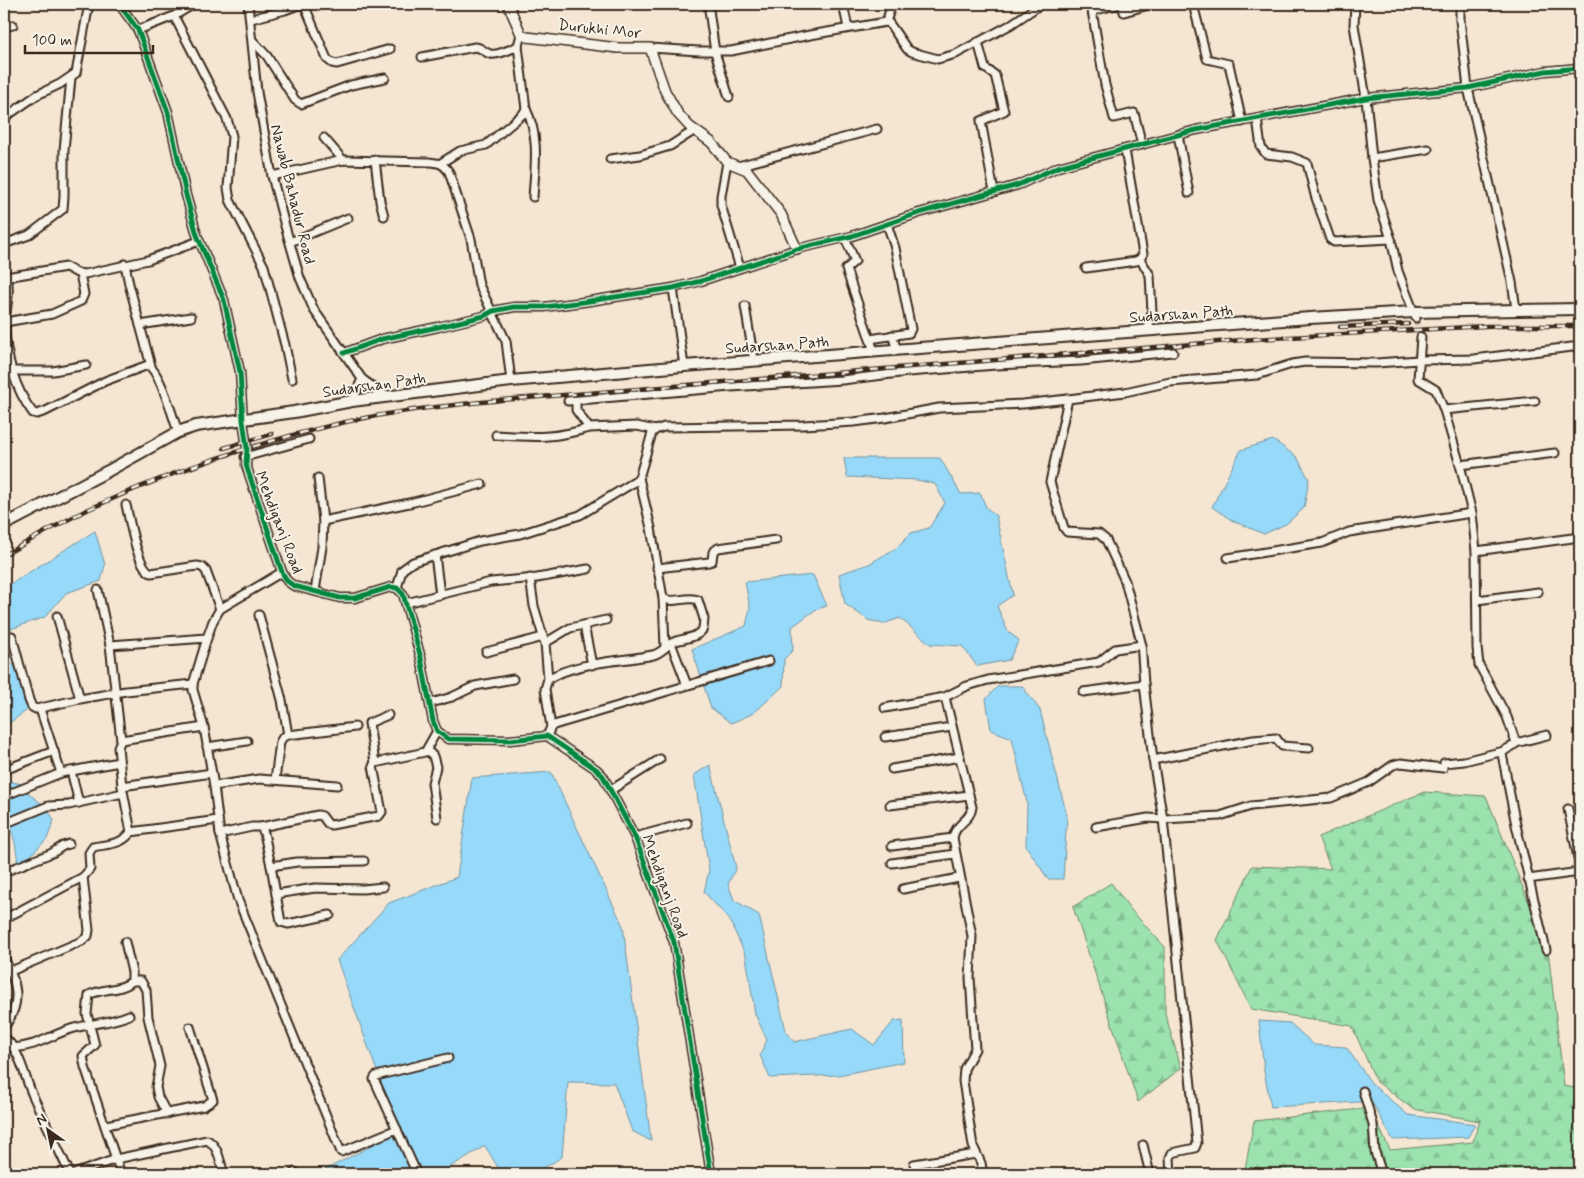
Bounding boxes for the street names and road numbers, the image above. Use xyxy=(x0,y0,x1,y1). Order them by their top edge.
street label: Durukhi Mor xyxy=(557,15,643,44)
street label: Nawab Bahadur Road xyxy=(265,122,320,267)
street label: Sudarshan Path xyxy=(1128,300,1234,329)
street label: Sudarshan Path xyxy=(724,331,830,360)
street label: Sudarshan Path xyxy=(321,368,427,403)
street label: Mehdiganj Road xyxy=(249,468,308,577)
street label: Mehdiganj Road xyxy=(636,832,693,941)

